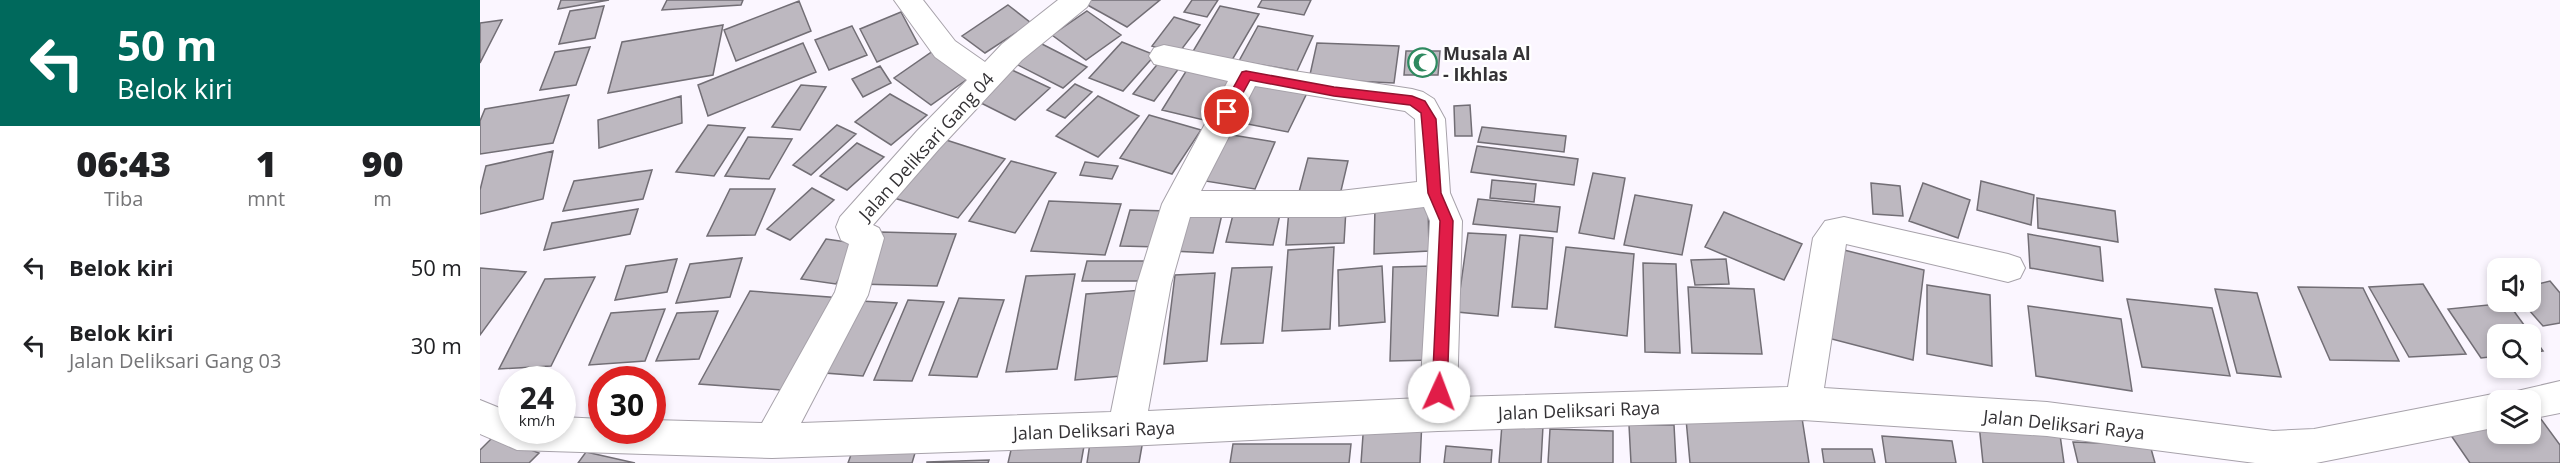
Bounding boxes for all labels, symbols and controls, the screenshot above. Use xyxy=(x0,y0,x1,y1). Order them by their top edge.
text: 50 m xyxy=(117,16,217,73)
icon: left xyxy=(18,24,96,102)
place label: Musala Al - Ikhlas xyxy=(1443,41,1531,86)
mosque icon: Musala Al - Ikhlas xyxy=(1406,47,1438,79)
street label: Jalan Deliksari Gang 04 xyxy=(852,67,999,227)
text: Belok kiri xyxy=(117,70,233,107)
pin xyxy=(1201,86,1252,137)
icon: arrive xyxy=(1210,95,1243,128)
text: 06:43 xyxy=(76,139,171,188)
text: 1 xyxy=(256,139,277,188)
text: 90 xyxy=(362,139,404,188)
text: Tiba xyxy=(104,185,143,212)
text: mnt xyxy=(247,185,285,212)
text: m xyxy=(373,185,392,212)
icon: left xyxy=(18,251,51,284)
text: Belok kiri xyxy=(69,252,174,282)
text: 50 m xyxy=(411,252,462,282)
map controls xyxy=(2487,258,2541,444)
button: sound xyxy=(2487,258,2541,312)
text: Belok kiri xyxy=(69,317,174,347)
button: search xyxy=(2487,324,2541,378)
icon: left xyxy=(18,329,51,362)
text: 30 m xyxy=(411,330,462,360)
text: Jalan Deliksari Gang 03 xyxy=(69,347,281,374)
position arrow xyxy=(1407,360,1471,424)
speed limit sign: 30 xyxy=(588,366,666,444)
text: 24 xyxy=(520,377,554,418)
button: layers xyxy=(2487,390,2541,444)
street label: Jalan Deliksari Raya xyxy=(1496,395,1660,425)
street label: Jalan Deliksari Raya xyxy=(1980,403,2146,444)
text: km/h xyxy=(519,410,555,430)
street label: Jalan Deliksari Raya xyxy=(1011,415,1175,445)

